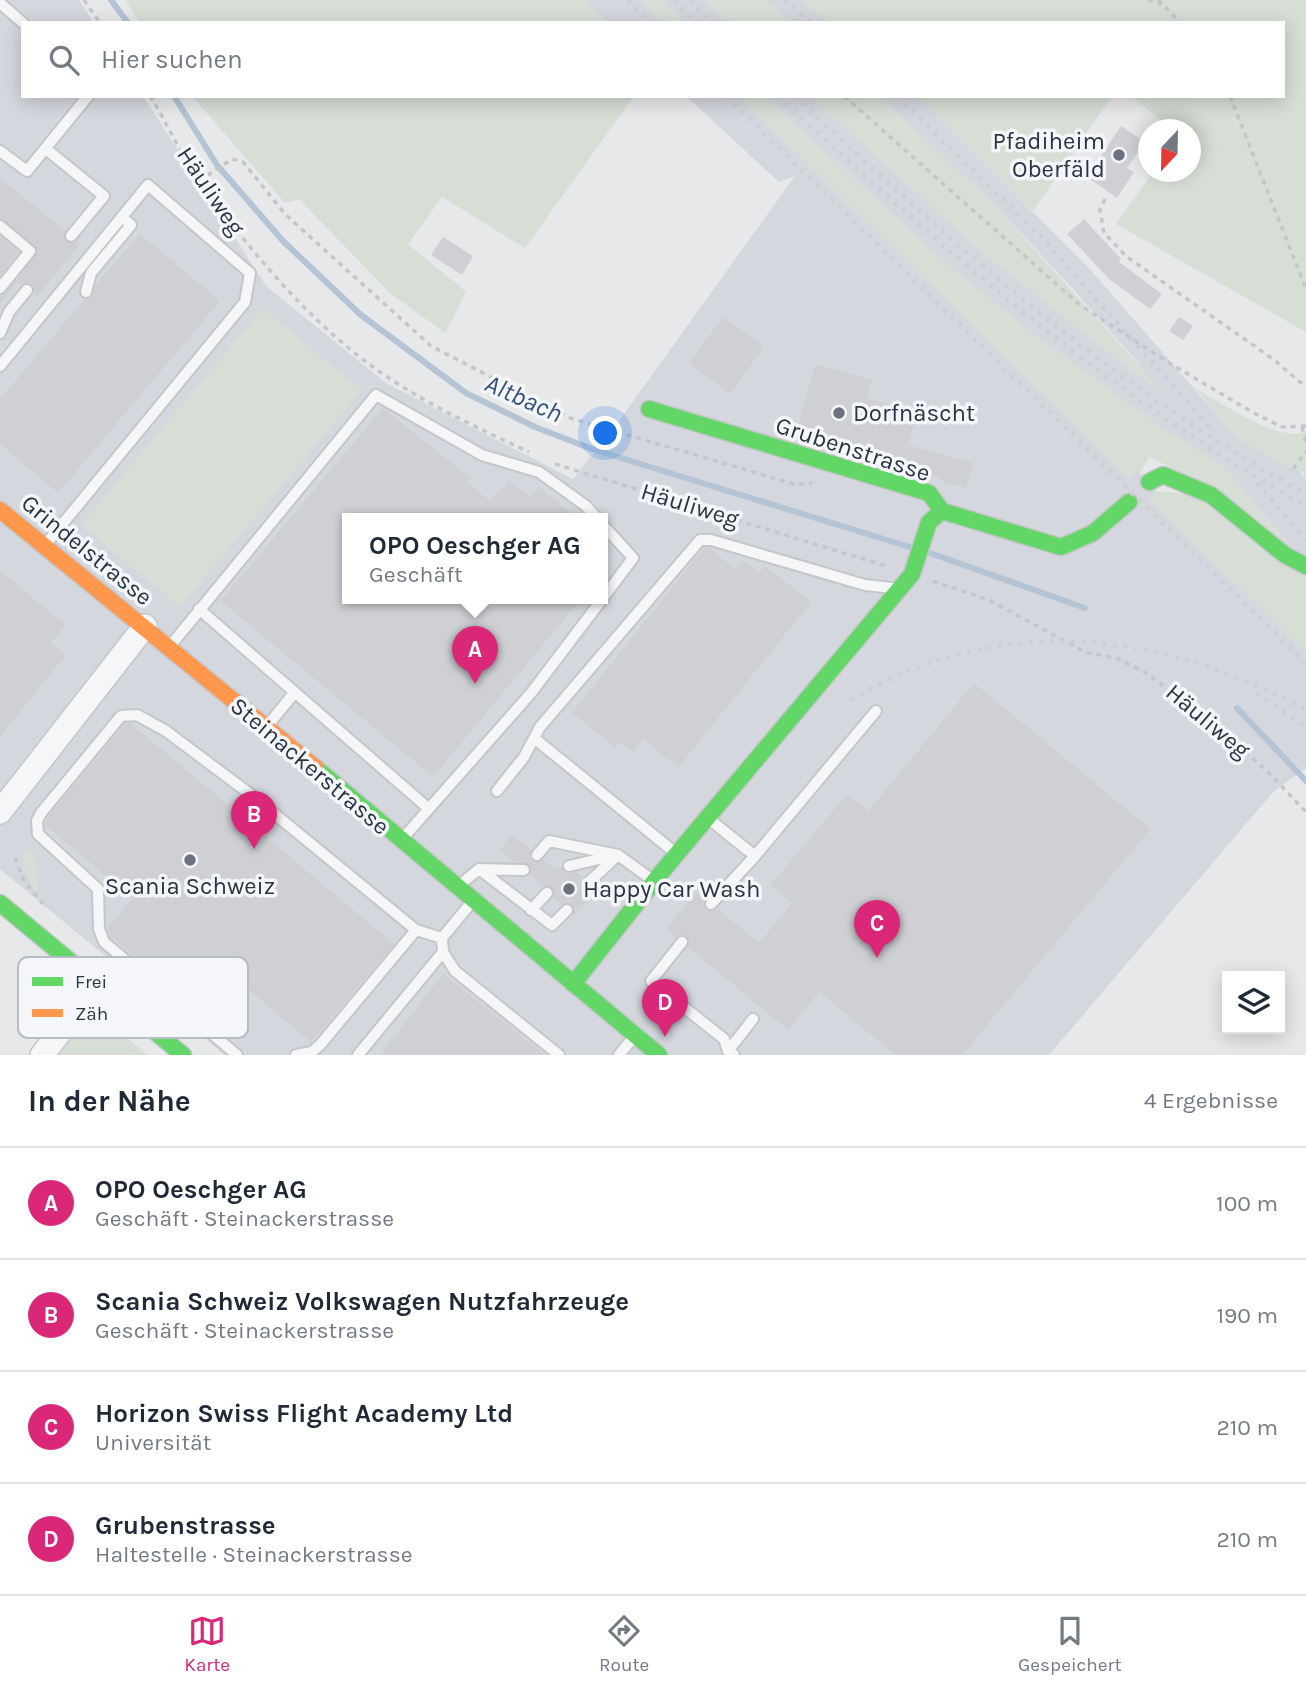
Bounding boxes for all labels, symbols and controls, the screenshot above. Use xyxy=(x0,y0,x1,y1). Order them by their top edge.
search box xyxy=(21,21,1285,98)
icon: search xyxy=(45,41,83,79)
text: Hier suchen xyxy=(101,44,243,75)
north arrow xyxy=(1138,119,1201,182)
place label: Pfadiheim Oberfäld xyxy=(992,127,1105,183)
street label: Häuliweg xyxy=(171,141,251,241)
marker: Pfadiheim Oberfäld xyxy=(1111,147,1127,163)
water label: Altbach xyxy=(480,368,567,429)
place label: Dorfnäscht xyxy=(853,399,975,427)
marker: Dorfnäscht xyxy=(831,405,847,421)
street label: Grubenstrasse xyxy=(772,411,934,487)
your location xyxy=(588,416,622,450)
street label: Häuliweg xyxy=(638,477,743,533)
street label: Grindelstrasse xyxy=(16,489,158,611)
popup xyxy=(342,513,608,604)
text: OPO Oeschger AG xyxy=(369,530,581,561)
text: Geschäft xyxy=(369,561,463,588)
pin: A xyxy=(452,626,498,684)
street label: Häuliweg xyxy=(1160,678,1256,764)
street label: Steinackerstrasse xyxy=(225,691,395,841)
pin: B xyxy=(231,791,277,849)
marker: Scania Schweiz xyxy=(182,852,198,868)
place label: Scania Schweiz xyxy=(105,872,275,900)
place label: Happy Car Wash xyxy=(583,875,760,903)
marker: Happy Car Wash xyxy=(561,881,577,897)
pin: C xyxy=(854,900,900,958)
legend xyxy=(18,957,248,1038)
text: Frei xyxy=(75,971,107,993)
map controls xyxy=(1222,971,1285,1034)
button: layers xyxy=(1222,971,1285,1034)
pin: D xyxy=(642,979,688,1037)
text: Zäh xyxy=(75,1003,108,1025)
text: In der Nähe xyxy=(28,1083,191,1119)
text: 4 Ergebnisse xyxy=(1144,1087,1278,1114)
text: OPO Oeschger AG xyxy=(95,1174,307,1205)
text: A xyxy=(44,1190,58,1217)
text: 100 m xyxy=(1216,1190,1278,1217)
text: Geschäft · Steinackerstrasse xyxy=(95,1205,394,1232)
text: Scania Schweiz Volkswagen Nutzfahrzeuge xyxy=(95,1286,629,1317)
text: B xyxy=(44,1302,58,1329)
text: 190 m xyxy=(1216,1302,1278,1329)
text: Geschäft · Steinackerstrasse xyxy=(95,1317,394,1344)
text: Horizon Swiss Flight Academy Ltd xyxy=(95,1398,513,1429)
text: C xyxy=(44,1414,58,1441)
text: 210 m xyxy=(1216,1414,1278,1441)
text: Universität xyxy=(95,1429,211,1456)
text: Grubenstrasse xyxy=(95,1510,276,1541)
text: D xyxy=(43,1526,59,1553)
text: 210 m xyxy=(1216,1526,1278,1553)
text: Haltestelle · Steinackerstrasse xyxy=(95,1541,413,1568)
tab: Karte xyxy=(184,1612,230,1676)
tab: Route xyxy=(599,1612,649,1676)
tab: Gespeichert xyxy=(1018,1612,1122,1676)

